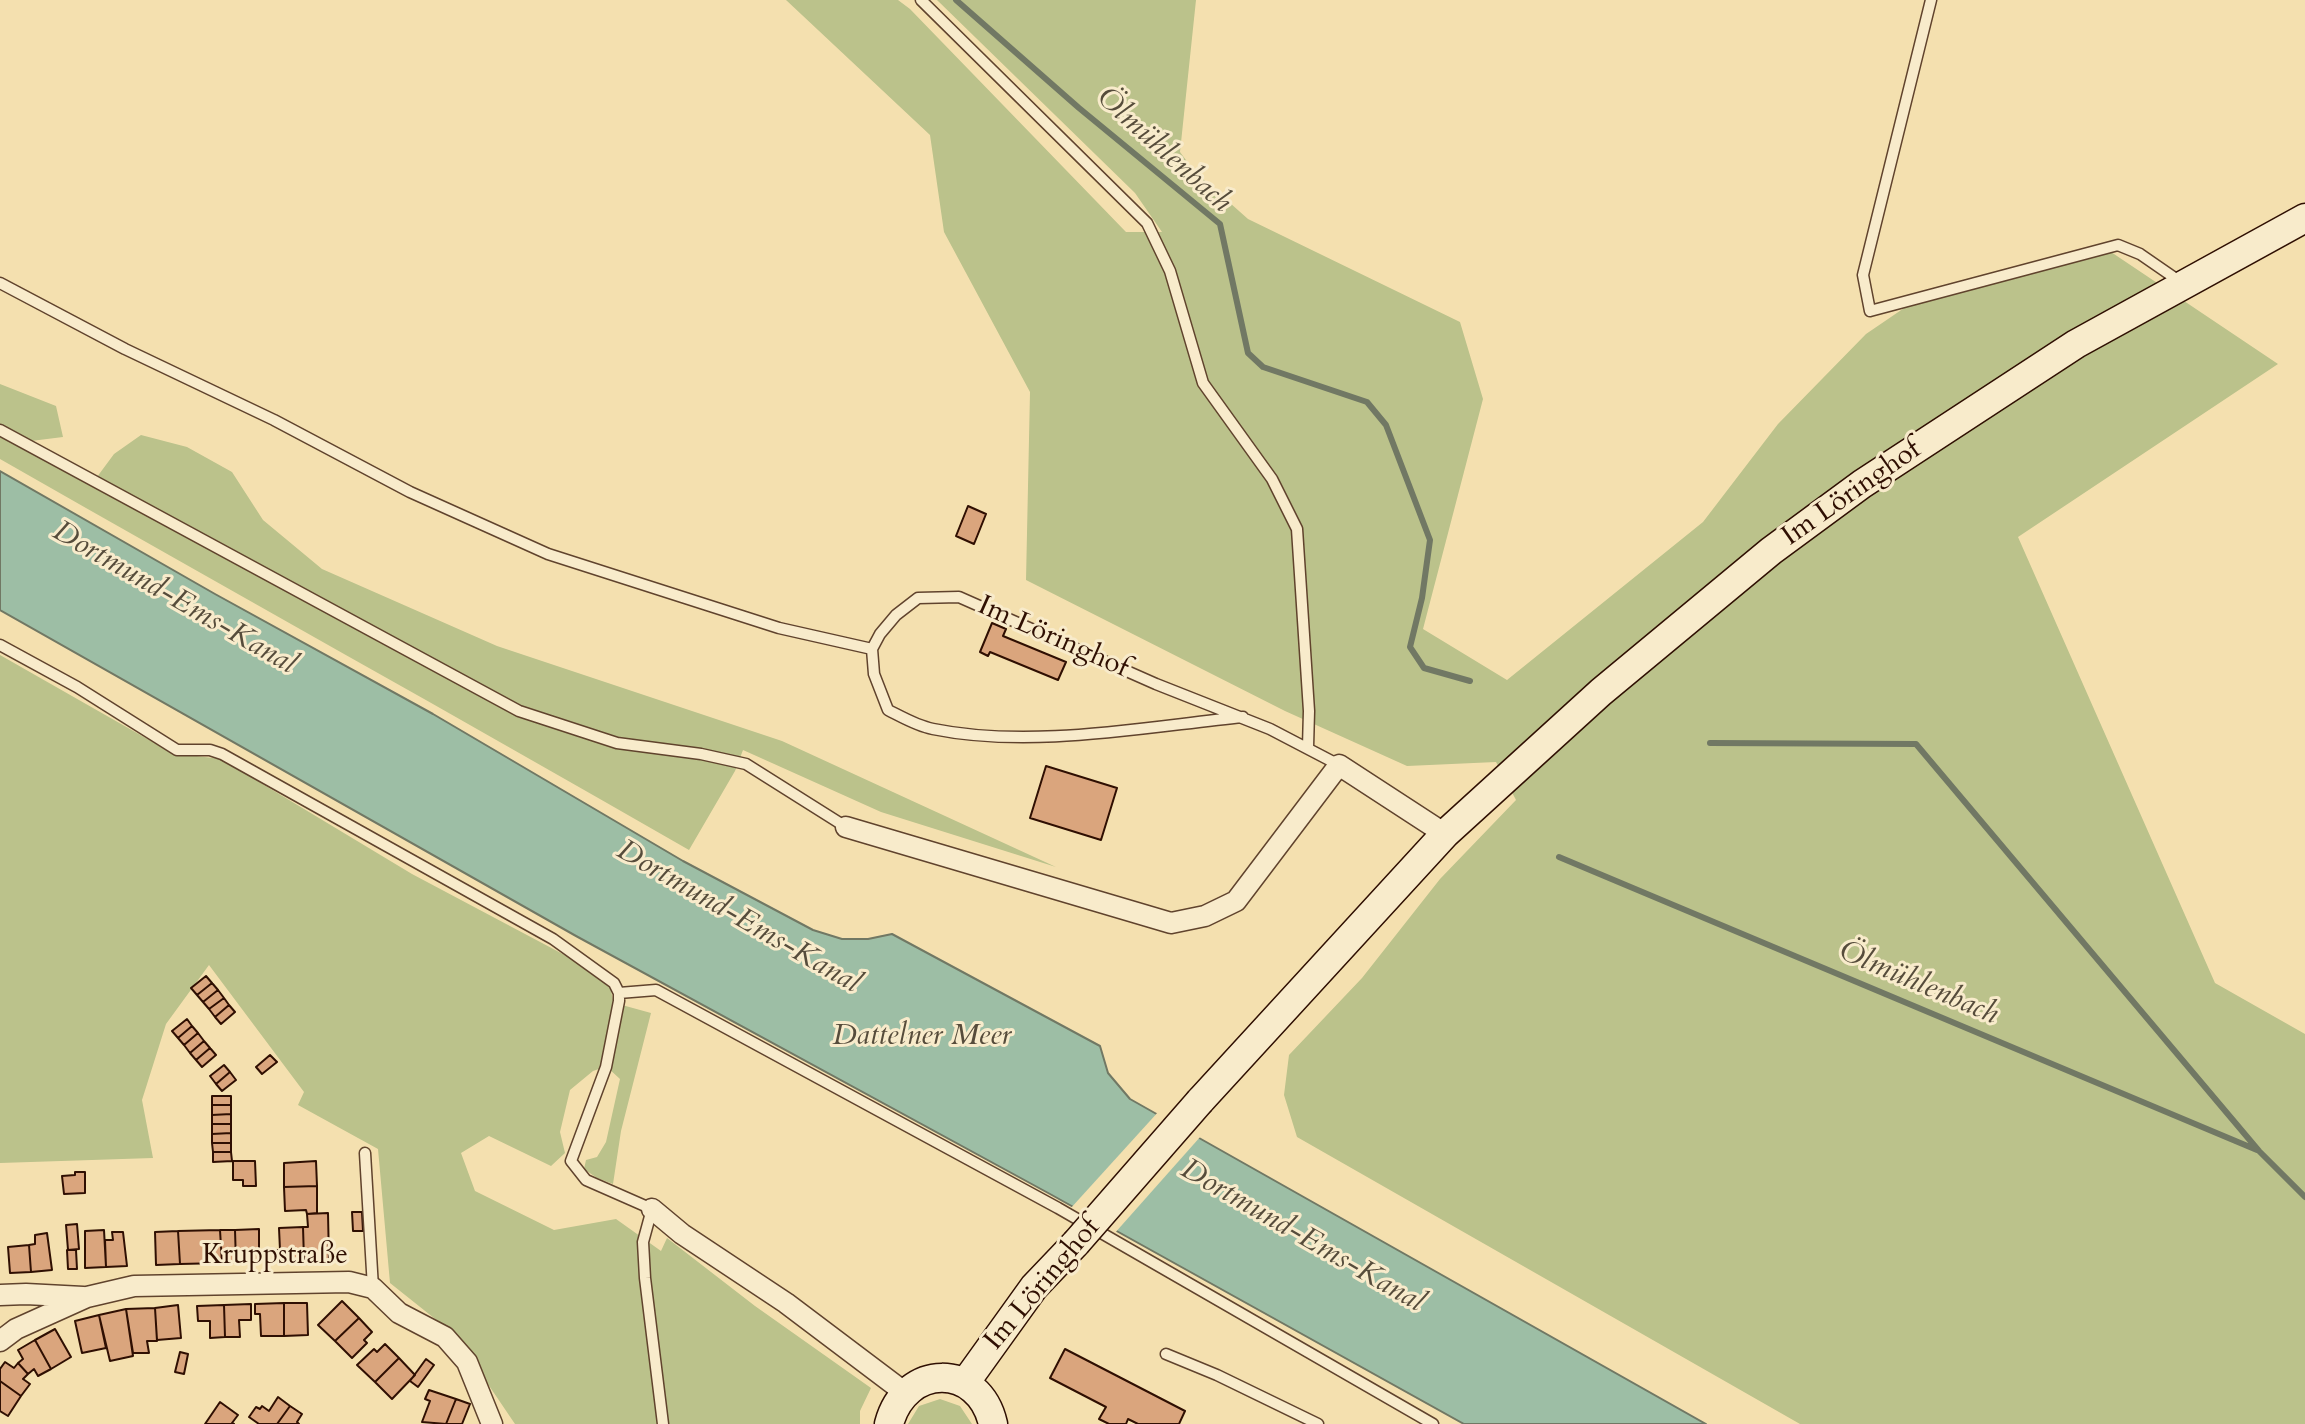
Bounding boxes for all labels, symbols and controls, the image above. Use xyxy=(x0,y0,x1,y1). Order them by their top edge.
water label: Ölmühlenbach xyxy=(1088,81,1238,221)
street label: Im Löringhof xyxy=(1776,434,1928,554)
water label: Dortmund-Ems-Kanal xyxy=(46,515,302,683)
street label: Im Löringhof xyxy=(972,590,1134,686)
water label: Dortmund-Ems-Kanal xyxy=(610,834,866,1002)
water label: Ölmühlenbach xyxy=(1833,934,2003,1034)
water label: Dattelner Meer xyxy=(833,1019,1011,1055)
water label: Dortmund-Ems-Kanal xyxy=(1174,1153,1430,1321)
street label: Im Löringhof xyxy=(978,1212,1108,1358)
street label: Kruppstraße xyxy=(202,1240,348,1274)

